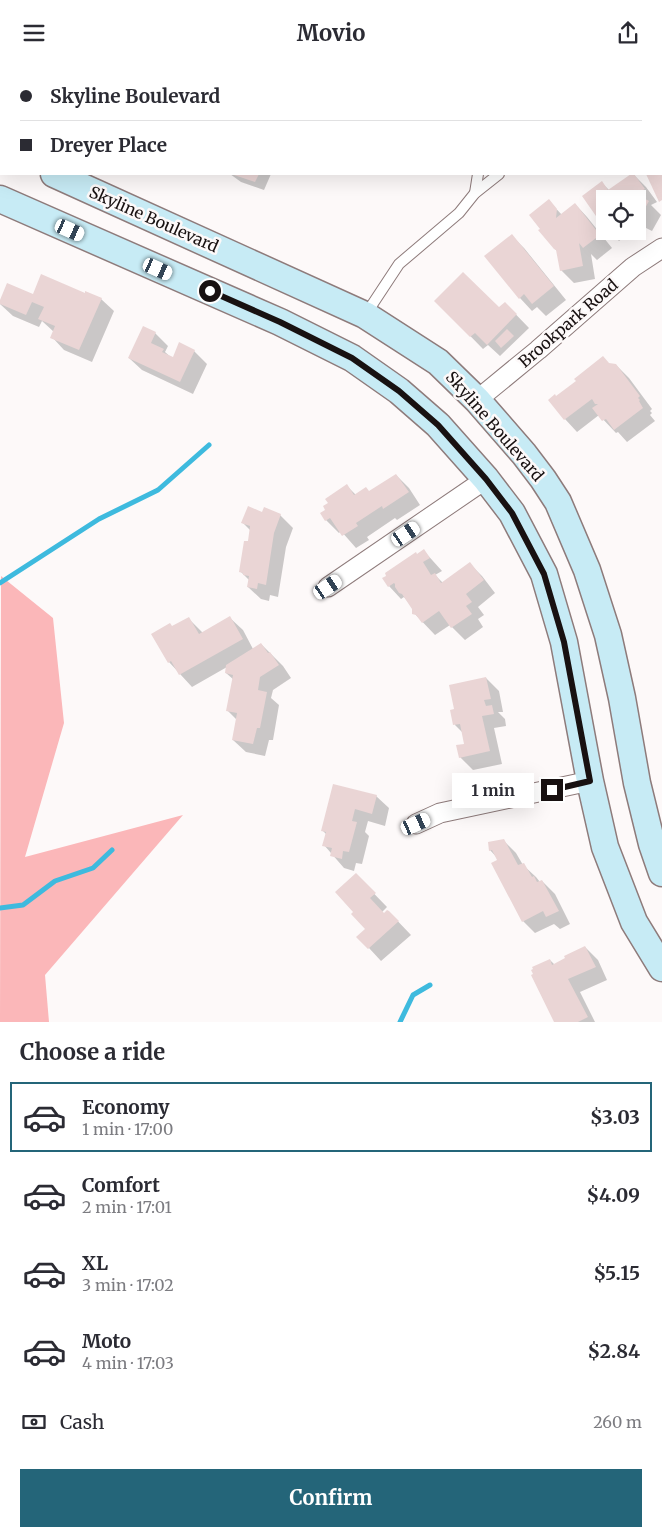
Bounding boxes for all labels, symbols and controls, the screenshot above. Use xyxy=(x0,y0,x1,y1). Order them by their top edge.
icon: menu xyxy=(20,19,48,47)
text: Movio xyxy=(297,19,365,47)
icon: share xyxy=(614,19,642,47)
text: Skyline Boulevard xyxy=(50,84,220,108)
text: Dreyer Place xyxy=(50,133,167,157)
street label: Skyline Boulevard xyxy=(86,182,222,257)
map controls xyxy=(596,190,646,240)
button: locate xyxy=(596,190,646,240)
car xyxy=(53,217,86,243)
car xyxy=(141,256,174,282)
street label: Brookpark Road xyxy=(514,274,622,371)
route start xyxy=(199,280,221,302)
street label: Skyline Boulevard xyxy=(442,367,548,485)
car xyxy=(389,519,422,549)
car xyxy=(311,572,344,602)
callout: 1 min xyxy=(452,773,534,807)
route end xyxy=(541,779,563,801)
text: 1 min xyxy=(471,780,515,800)
car xyxy=(399,811,432,837)
text: Choose a ride xyxy=(20,1038,165,1066)
icon: car xyxy=(22,1095,67,1140)
text: Economy xyxy=(82,1095,170,1119)
text: $3.03 xyxy=(590,1105,640,1129)
text: 1 min · 17:00 xyxy=(82,1119,173,1139)
icon: car xyxy=(22,1173,67,1218)
text: Comfort xyxy=(82,1173,160,1197)
text: $4.09 xyxy=(586,1183,640,1207)
text: 2 min · 17:01 xyxy=(82,1197,172,1217)
icon: car xyxy=(22,1251,67,1296)
text: XL xyxy=(82,1251,108,1275)
text: $5.15 xyxy=(593,1261,640,1285)
text: 3 min · 17:02 xyxy=(82,1275,174,1295)
icon: car xyxy=(22,1329,67,1374)
text: Moto xyxy=(82,1329,131,1353)
text: $2.84 xyxy=(588,1339,640,1363)
text: 4 min · 17:03 xyxy=(82,1353,174,1373)
icon: cash xyxy=(20,1408,48,1436)
text: Cash xyxy=(60,1410,104,1434)
text: 260 m xyxy=(593,1412,642,1432)
button: Confirm xyxy=(20,1469,642,1527)

